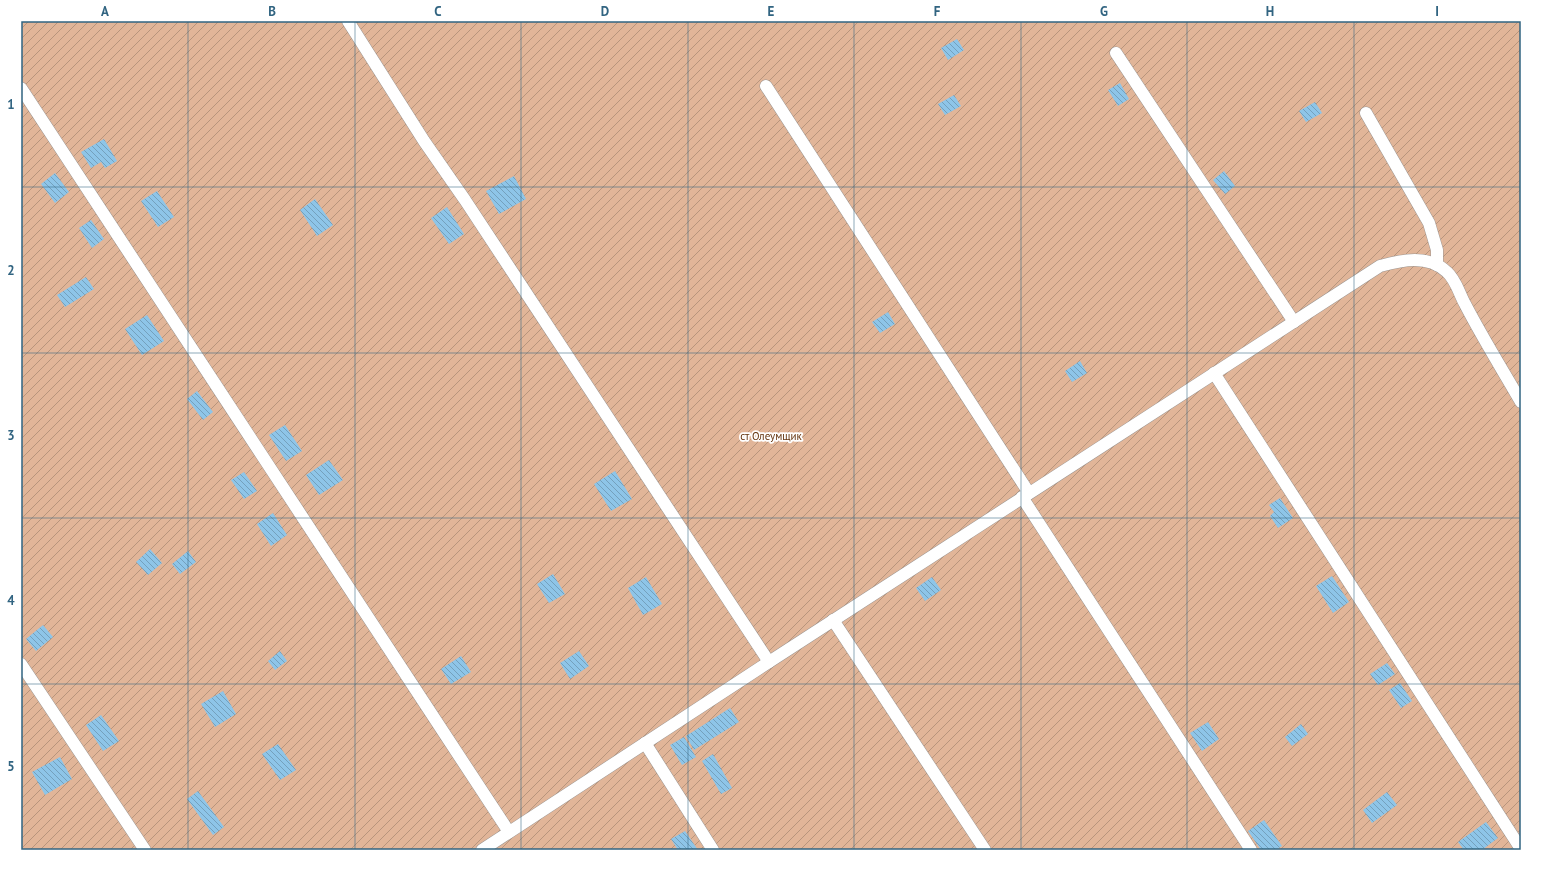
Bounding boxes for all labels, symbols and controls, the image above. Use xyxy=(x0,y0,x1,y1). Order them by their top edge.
text: A xyxy=(101,3,109,20)
text: B xyxy=(268,3,276,20)
text: C xyxy=(434,3,442,20)
text: D xyxy=(601,3,609,20)
text: E xyxy=(768,3,775,20)
text: F xyxy=(934,3,941,20)
text: G xyxy=(1100,3,1108,20)
text: H xyxy=(1266,3,1274,20)
text: I xyxy=(1435,3,1439,20)
text: 1 xyxy=(7,96,15,113)
text: 2 xyxy=(7,262,15,279)
text: 3 xyxy=(7,427,15,444)
park label: ст Олеумщик xyxy=(740,429,803,443)
text: 4 xyxy=(7,592,15,609)
text: 5 xyxy=(7,758,15,775)

